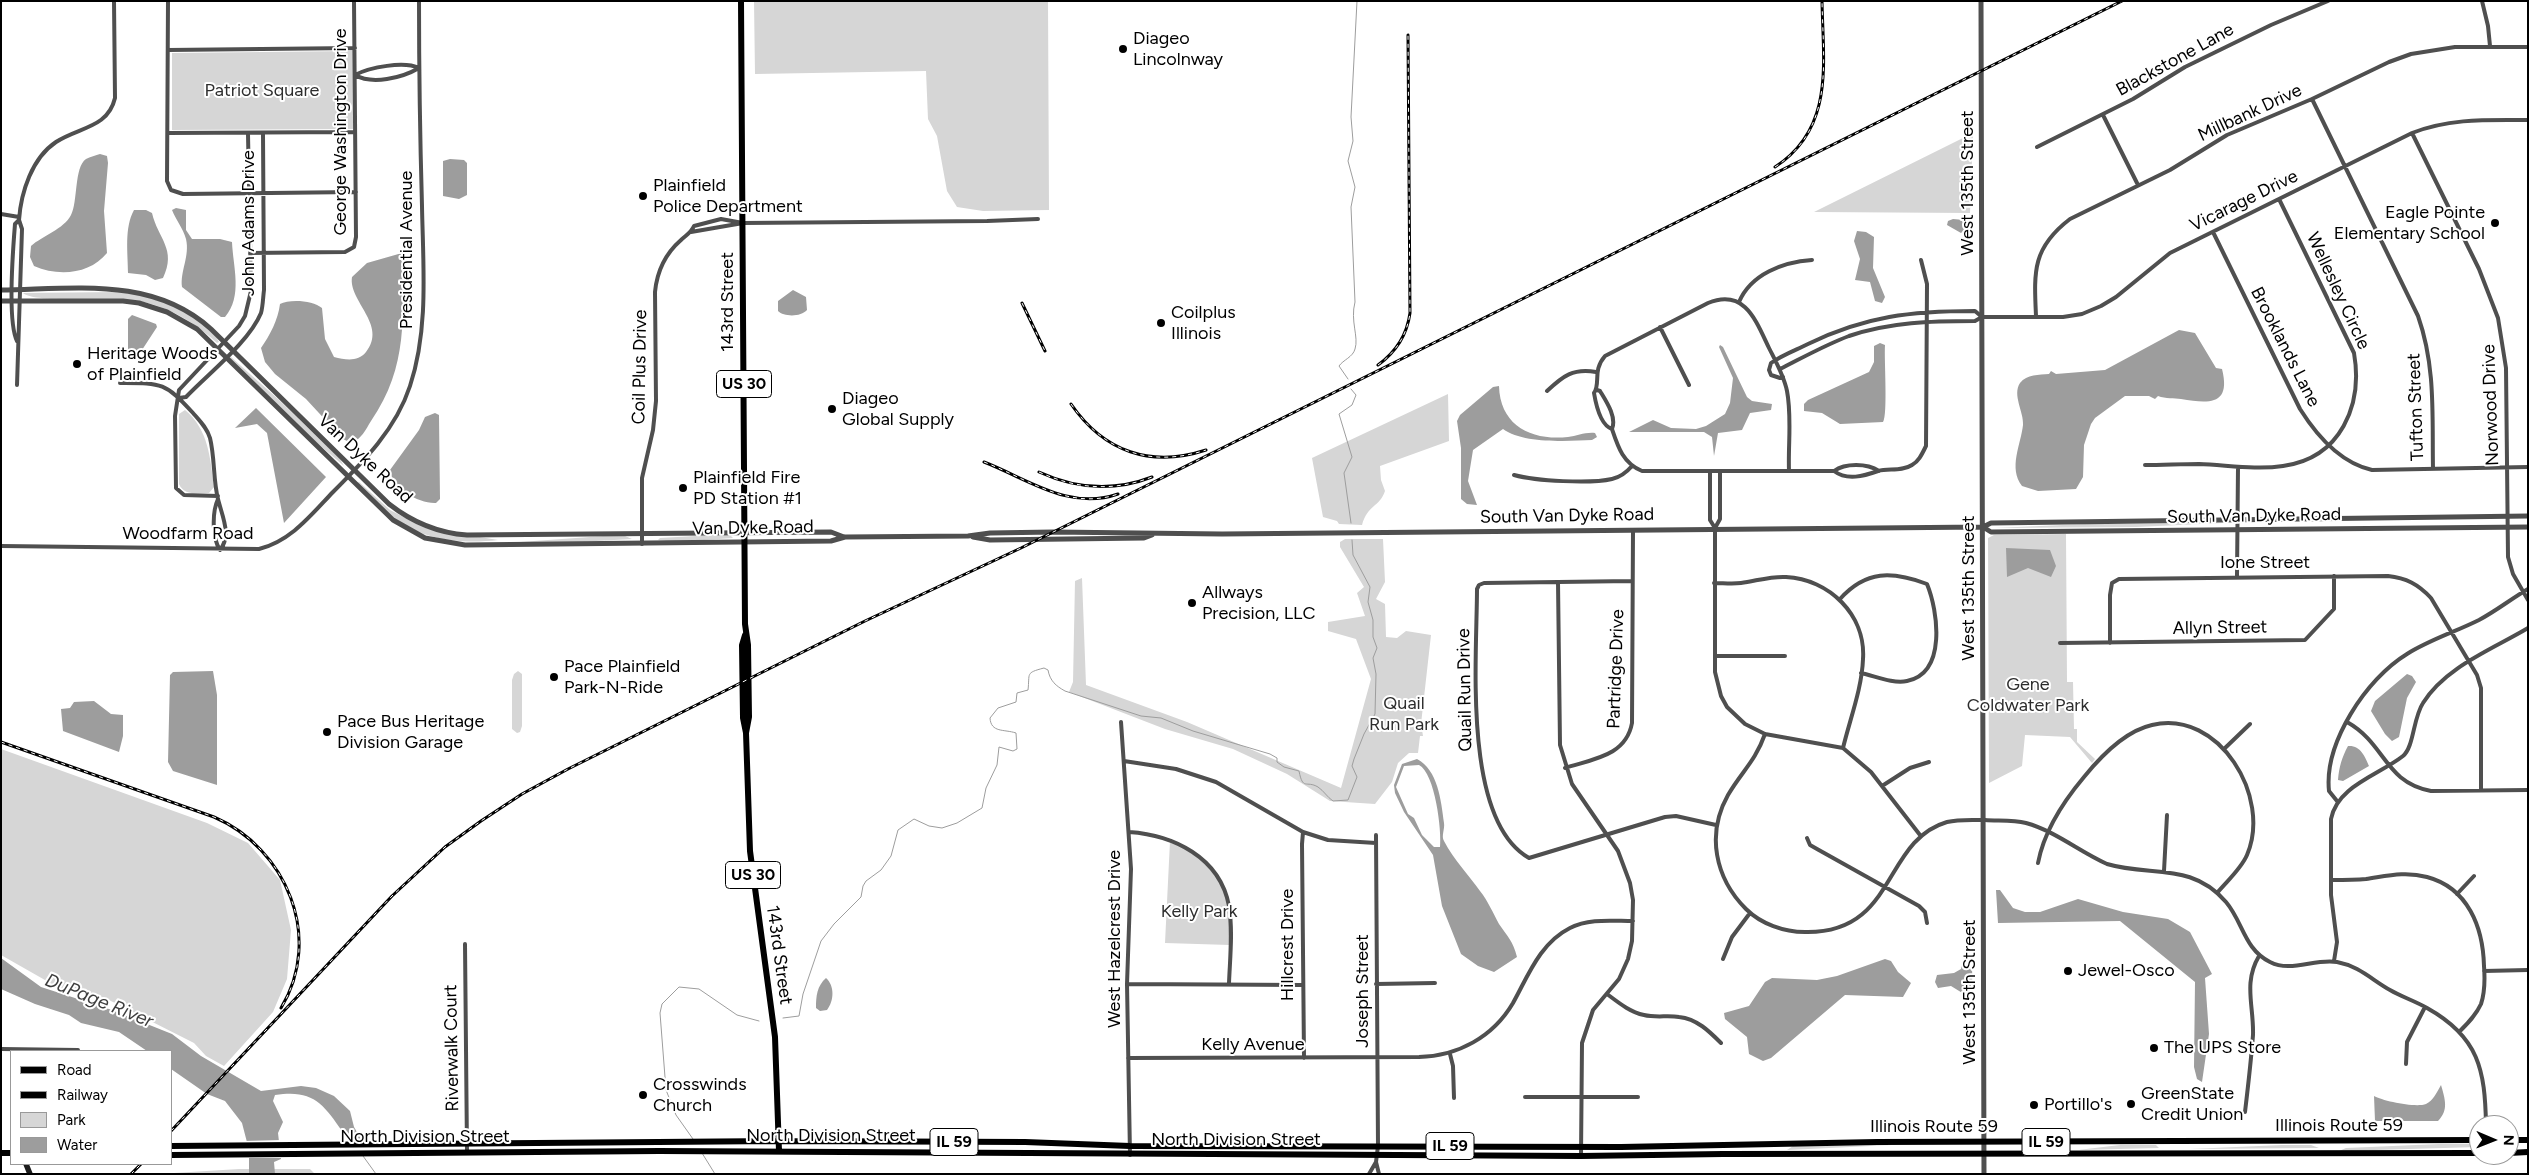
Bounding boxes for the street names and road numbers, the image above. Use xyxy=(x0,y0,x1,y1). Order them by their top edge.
street label: Blackstone Lane xyxy=(2113,19,2237,101)
street label: George Washington Drive xyxy=(330,28,352,236)
street label: Millbank Drive xyxy=(2195,80,2305,146)
street label: West 135th Street xyxy=(1957,110,1979,256)
street label: John Adams Drive xyxy=(238,150,260,296)
street label: Vicarage Drive xyxy=(2187,166,2301,236)
street label: Presidential Avenue xyxy=(396,171,418,329)
street label: Wellesley Circle xyxy=(2301,229,2375,353)
street label: 143rd Street xyxy=(717,252,739,352)
street label: Brooklands Lane xyxy=(2245,283,2325,411)
street label: Coil Plus Drive xyxy=(628,309,652,425)
street label: Norwood Drive xyxy=(2478,344,2504,466)
street label: Tufton Street xyxy=(2403,353,2429,461)
road number: US 30 xyxy=(716,370,772,398)
street label: Van Dyke Road xyxy=(313,410,417,508)
street label: South Van Dyke Road xyxy=(1480,504,1654,528)
street label: South Van Dyke Road xyxy=(2167,504,2341,528)
street label: West 135th Street xyxy=(1958,515,1980,661)
street label: Van Dyke Road xyxy=(692,516,814,540)
street label: Woodfarm Road xyxy=(122,523,254,545)
street label: Ione Street xyxy=(2220,552,2310,574)
street label: Partridge Drive xyxy=(1603,609,1629,729)
street label: Allyn Street xyxy=(2173,616,2267,640)
street label: Quail Run Drive xyxy=(1453,628,1477,752)
street label: West Hazelcrest Drive xyxy=(1104,850,1126,1028)
road number: US 30 xyxy=(726,862,780,888)
street label: Hillcrest Drive xyxy=(1277,889,1299,1001)
street label: 143rd Street xyxy=(761,904,797,1006)
street label: West 135th Street xyxy=(1959,919,1981,1065)
street label: Joseph Street xyxy=(1352,934,1374,1048)
street label: Riverwalk Court xyxy=(440,984,464,1112)
street label: Kelly Avenue xyxy=(1201,1034,1305,1056)
street label: Illinois Route 59 xyxy=(2275,1115,2403,1137)
street label: Illinois Route 59 xyxy=(1870,1116,1998,1138)
street label: North Division Street xyxy=(746,1125,916,1147)
street label: North Division Street xyxy=(340,1126,510,1148)
road number: IL 59 xyxy=(930,1128,978,1156)
road number: IL 59 xyxy=(2022,1128,2070,1156)
street label: North Division Street xyxy=(1151,1129,1321,1151)
road number: IL 59 xyxy=(1426,1132,1474,1160)

